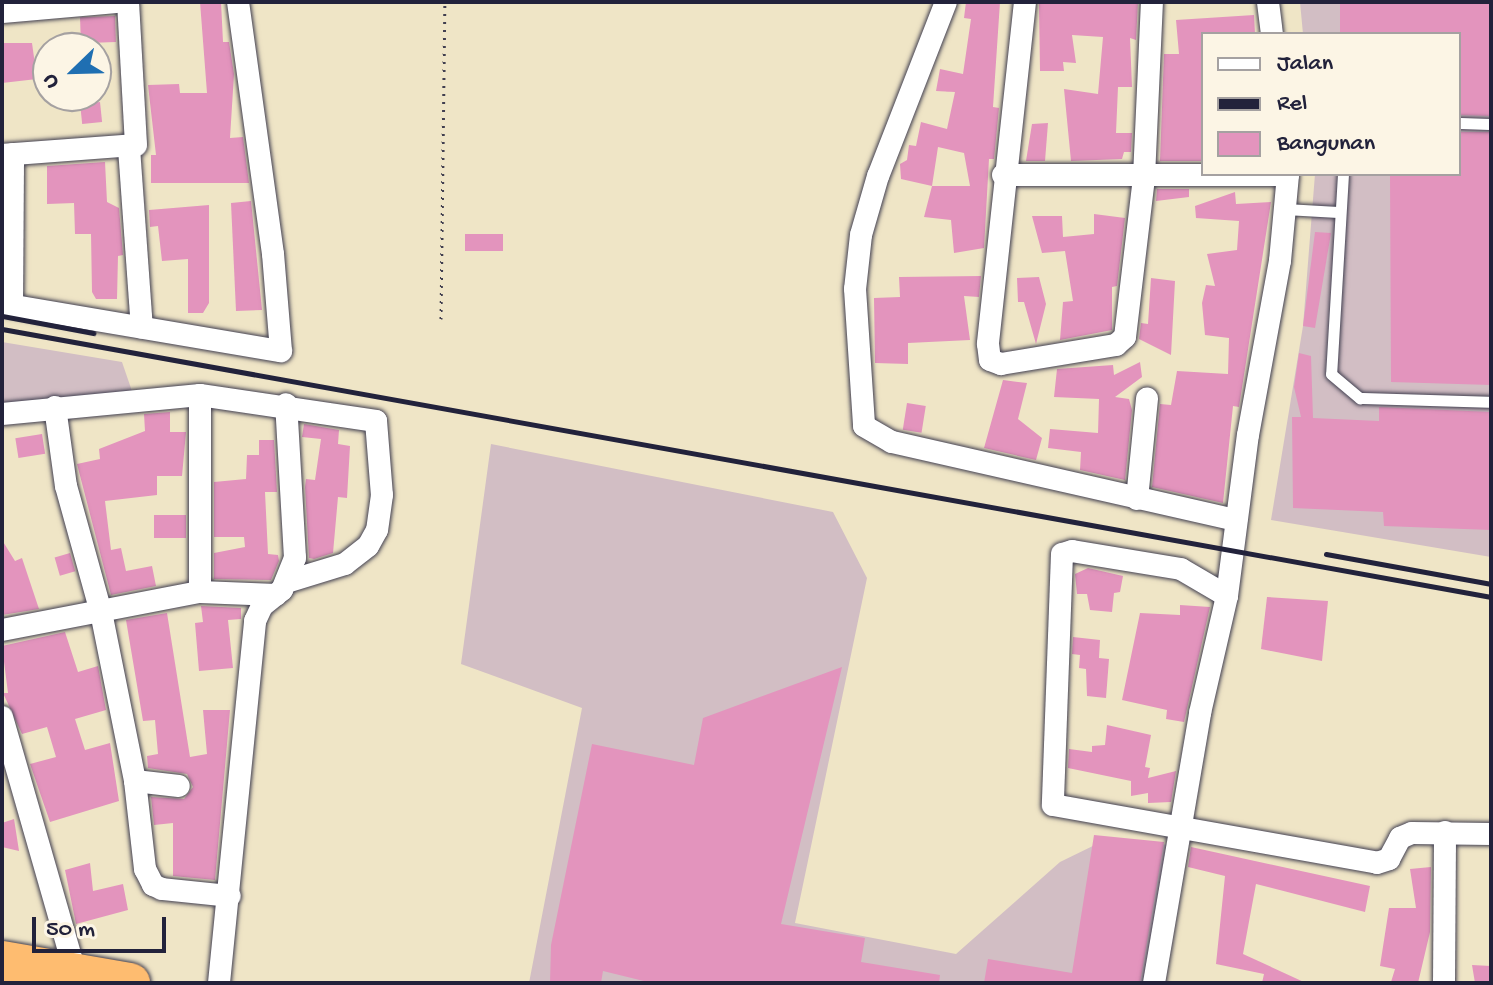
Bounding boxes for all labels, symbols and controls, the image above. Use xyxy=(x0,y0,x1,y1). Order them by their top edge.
north arrow xyxy=(32,32,112,112)
legend xyxy=(1201,32,1461,176)
text: Jalan xyxy=(1277,50,1333,79)
text: U xyxy=(37,70,66,92)
text: Rel xyxy=(1277,90,1307,119)
text: Bangunan xyxy=(1277,130,1375,159)
scale bar xyxy=(36,901,170,951)
text: 50 m xyxy=(46,916,95,945)

